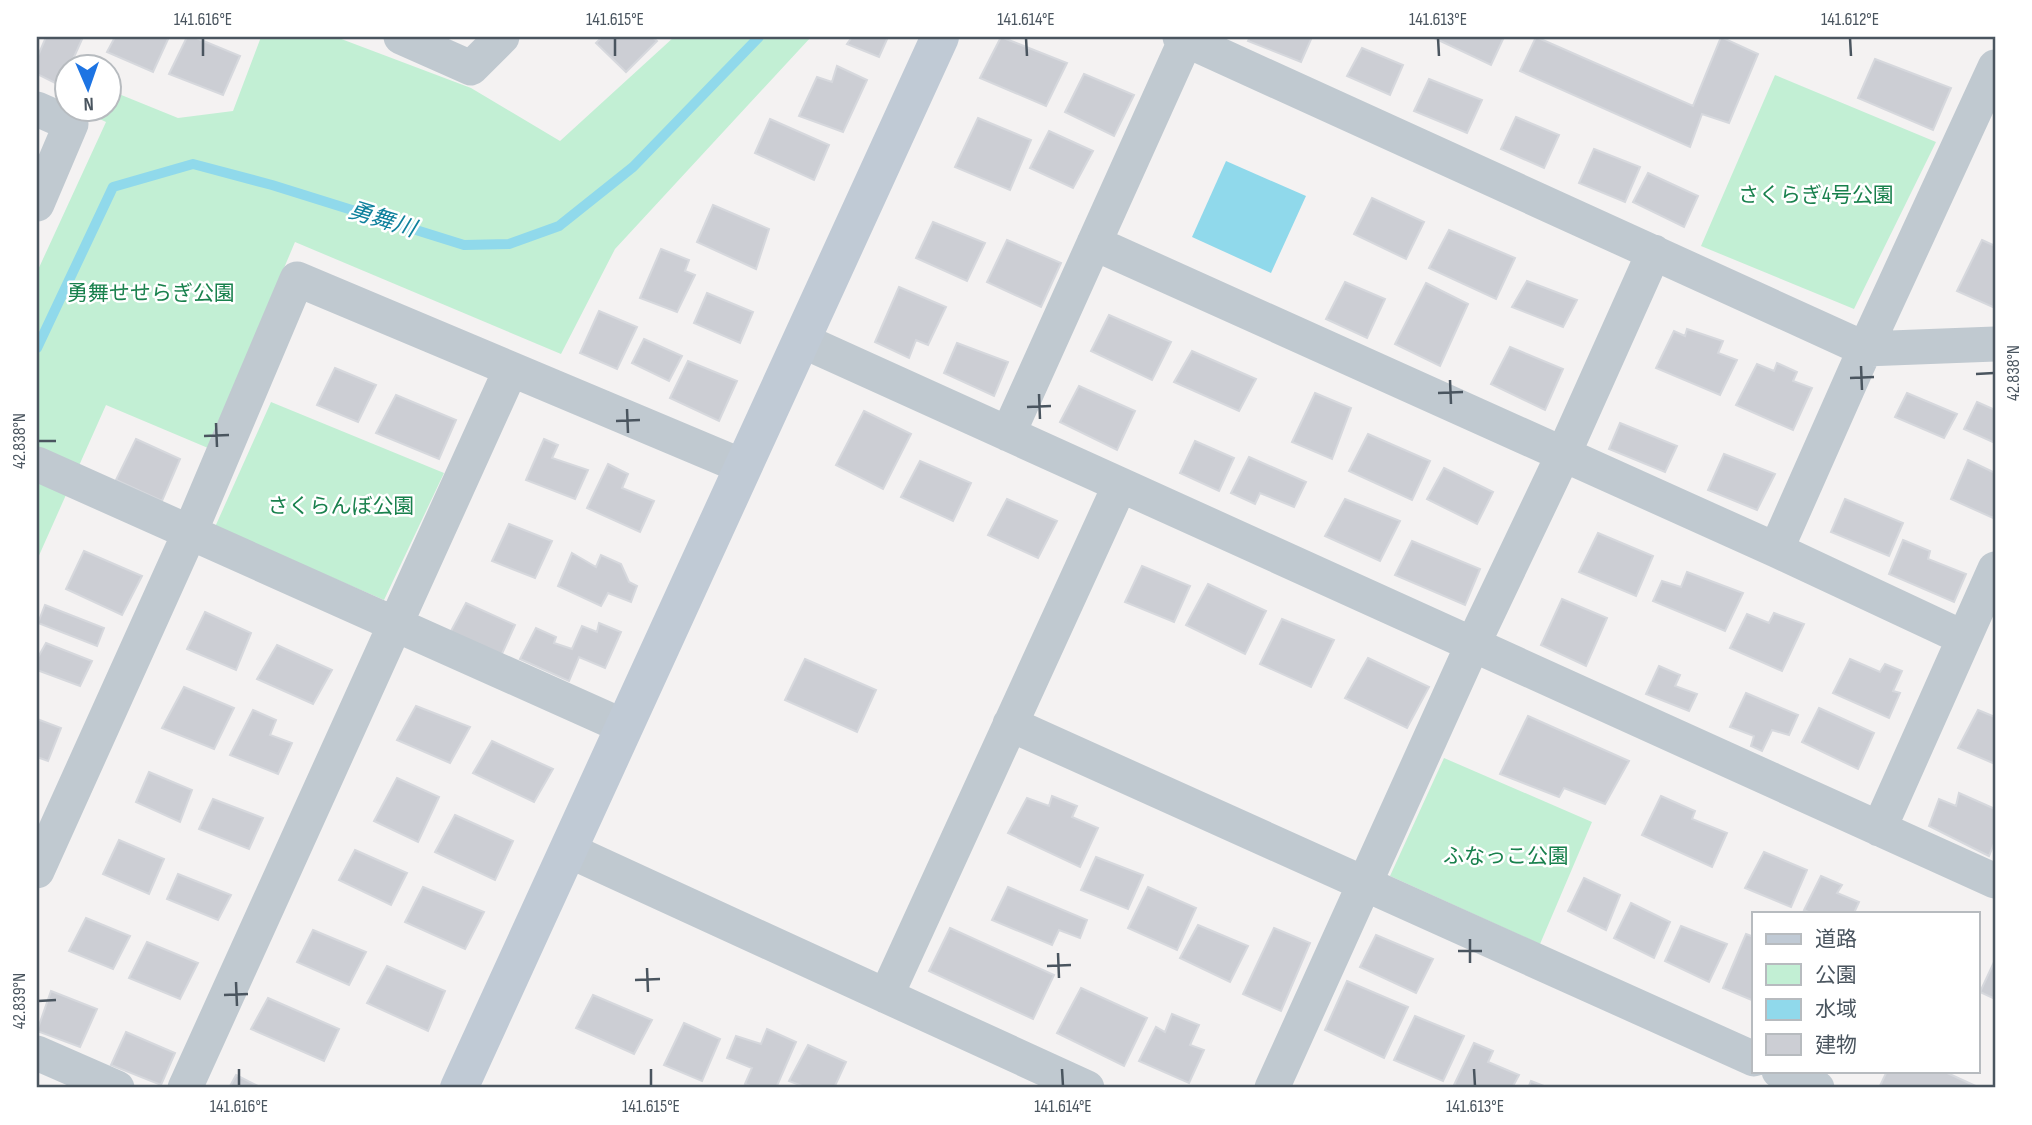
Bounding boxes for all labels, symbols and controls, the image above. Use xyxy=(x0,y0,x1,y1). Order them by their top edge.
text: 141.616°E xyxy=(174,9,232,30)
text: 141.615°E xyxy=(586,9,644,30)
text: 141.614°E xyxy=(997,9,1055,30)
text: 141.613°E xyxy=(1409,9,1467,30)
text: 141.612°E xyxy=(1821,9,1879,30)
north arrow xyxy=(52,52,122,122)
text: N xyxy=(83,92,94,115)
park label: さくらぎ4号公園 xyxy=(1738,183,1894,208)
water label: 勇舞川 xyxy=(345,197,422,244)
park label: 勇舞せせらぎ公園 xyxy=(67,281,235,306)
text: 42.838°N xyxy=(2003,345,2024,401)
text: 42.838°N xyxy=(9,413,30,469)
park label: さくらんぼ公園 xyxy=(268,494,415,519)
park label: ふなっこ公園 xyxy=(1443,844,1569,869)
legend xyxy=(1752,912,1980,1072)
text: 道路 xyxy=(1815,927,1857,952)
text: 公園 xyxy=(1815,963,1857,988)
text: 42.839°N xyxy=(9,973,30,1029)
text: 水域 xyxy=(1815,997,1857,1022)
text: 建物 xyxy=(1815,1033,1857,1058)
text: 141.616°E xyxy=(210,1096,268,1117)
text: 141.615°E xyxy=(622,1096,680,1117)
text: 141.614°E xyxy=(1034,1096,1092,1117)
text: 141.613°E xyxy=(1446,1096,1504,1117)

